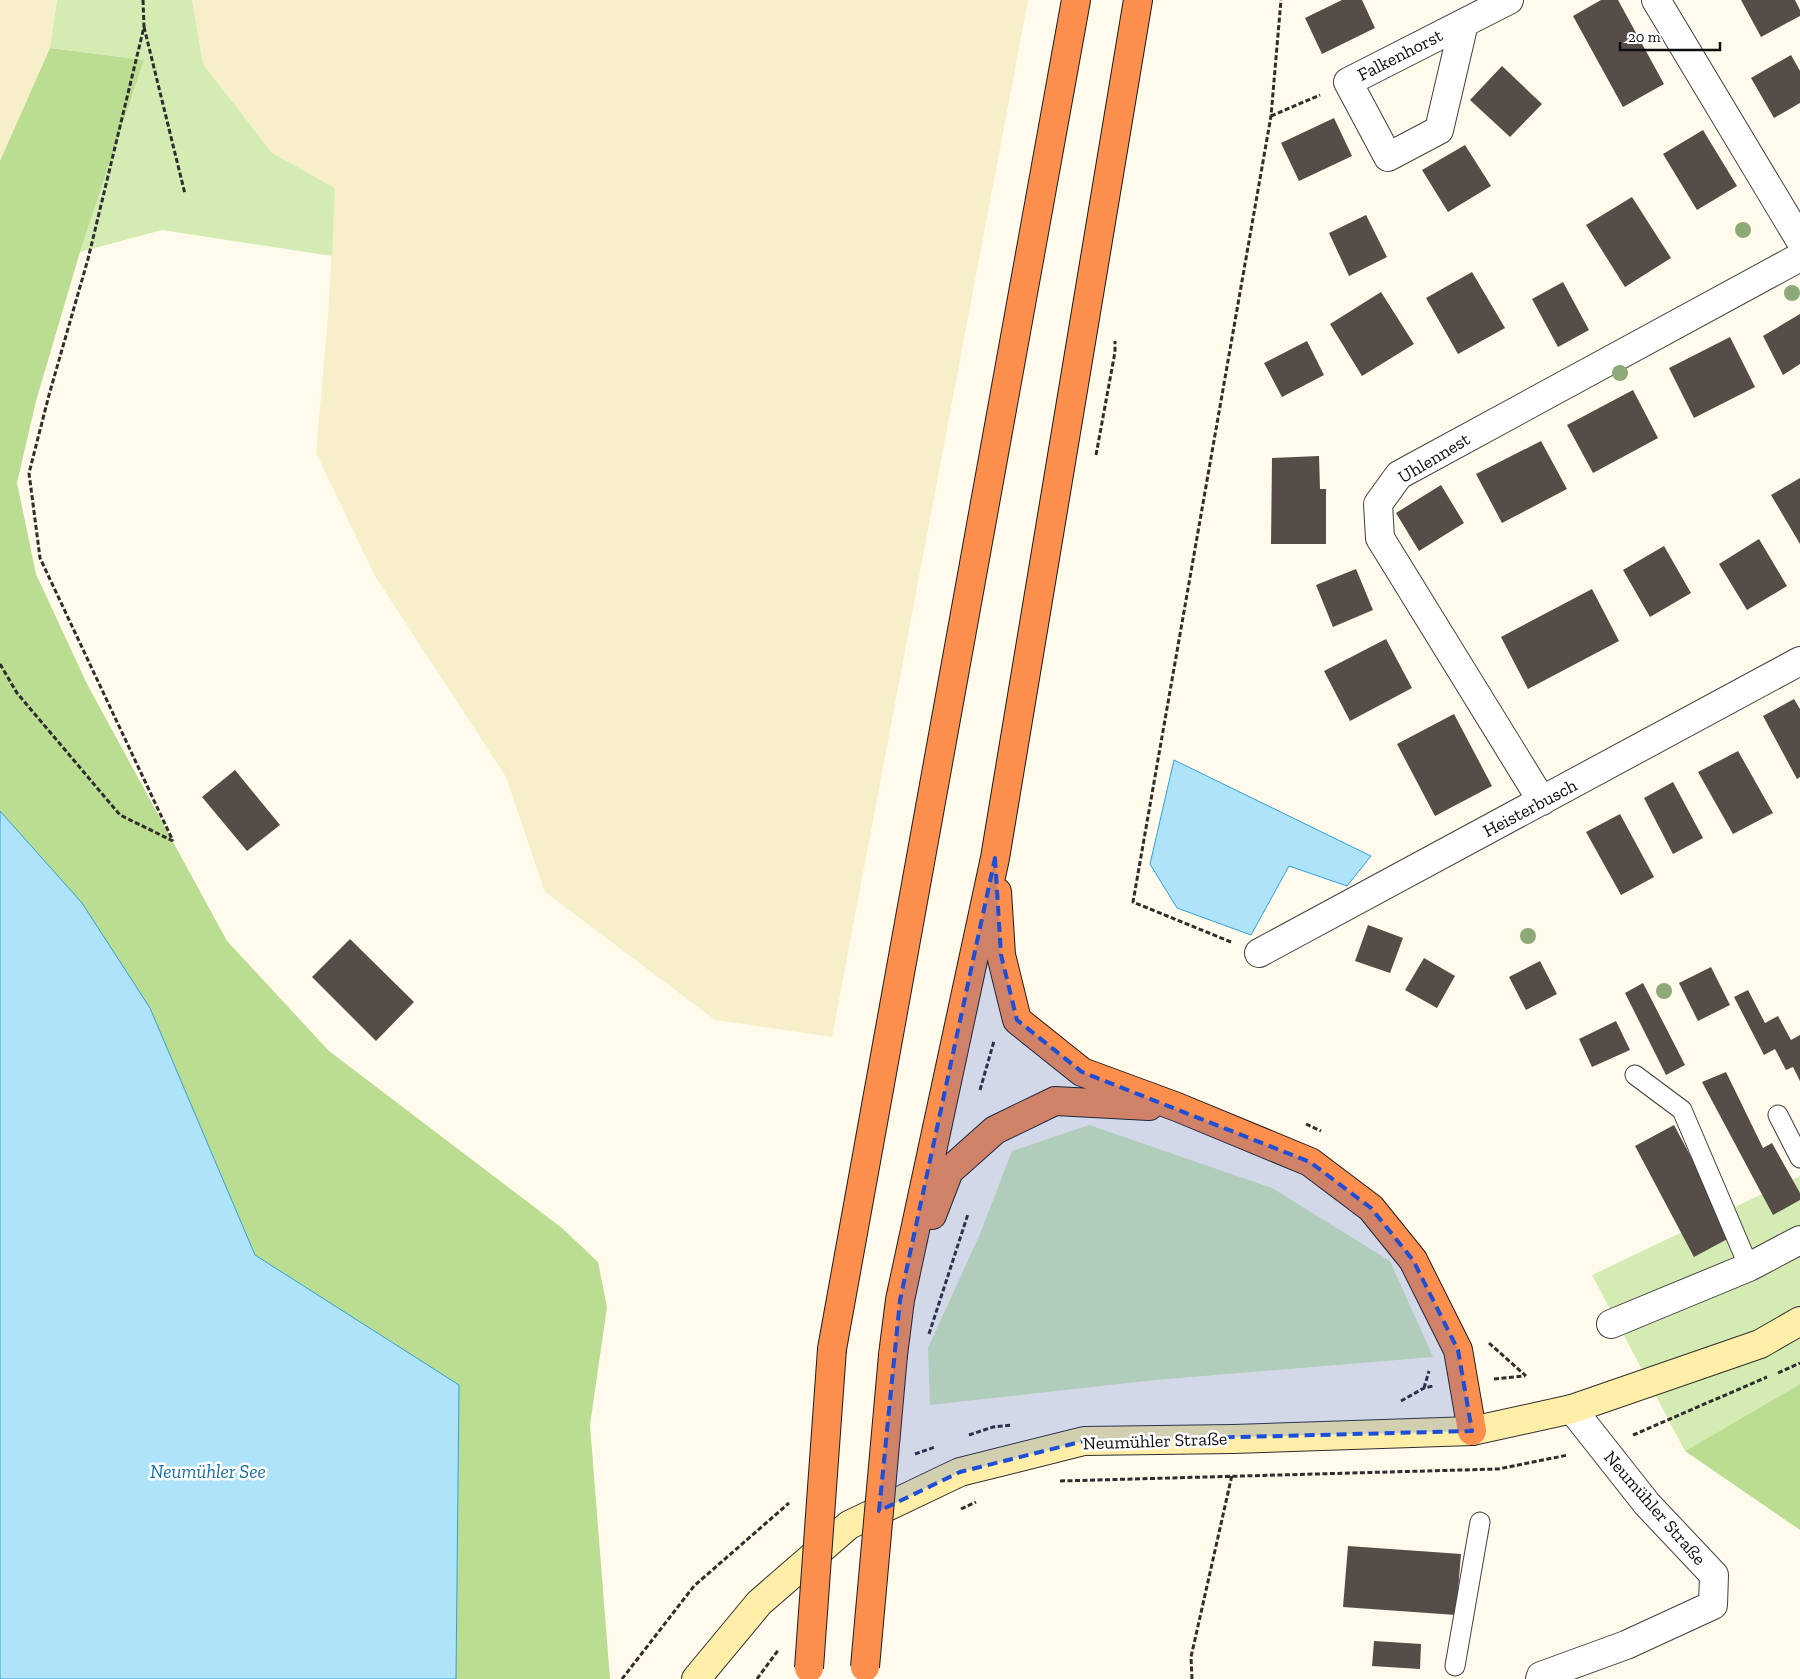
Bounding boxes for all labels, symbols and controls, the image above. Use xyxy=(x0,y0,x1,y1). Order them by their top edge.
scale bar xyxy=(1620,20,1720,52)
street label: Falkenhorst xyxy=(1354,24,1447,86)
text: 20 m xyxy=(1628,28,1661,46)
street label: Uhlennest xyxy=(1394,428,1474,488)
street label: Heisterbusch xyxy=(1479,774,1581,842)
street label: Neumühler Straße xyxy=(1082,1427,1228,1455)
street label: Neumühler Straße xyxy=(1599,1446,1711,1570)
water label: Neumühler See xyxy=(150,1460,266,1483)

